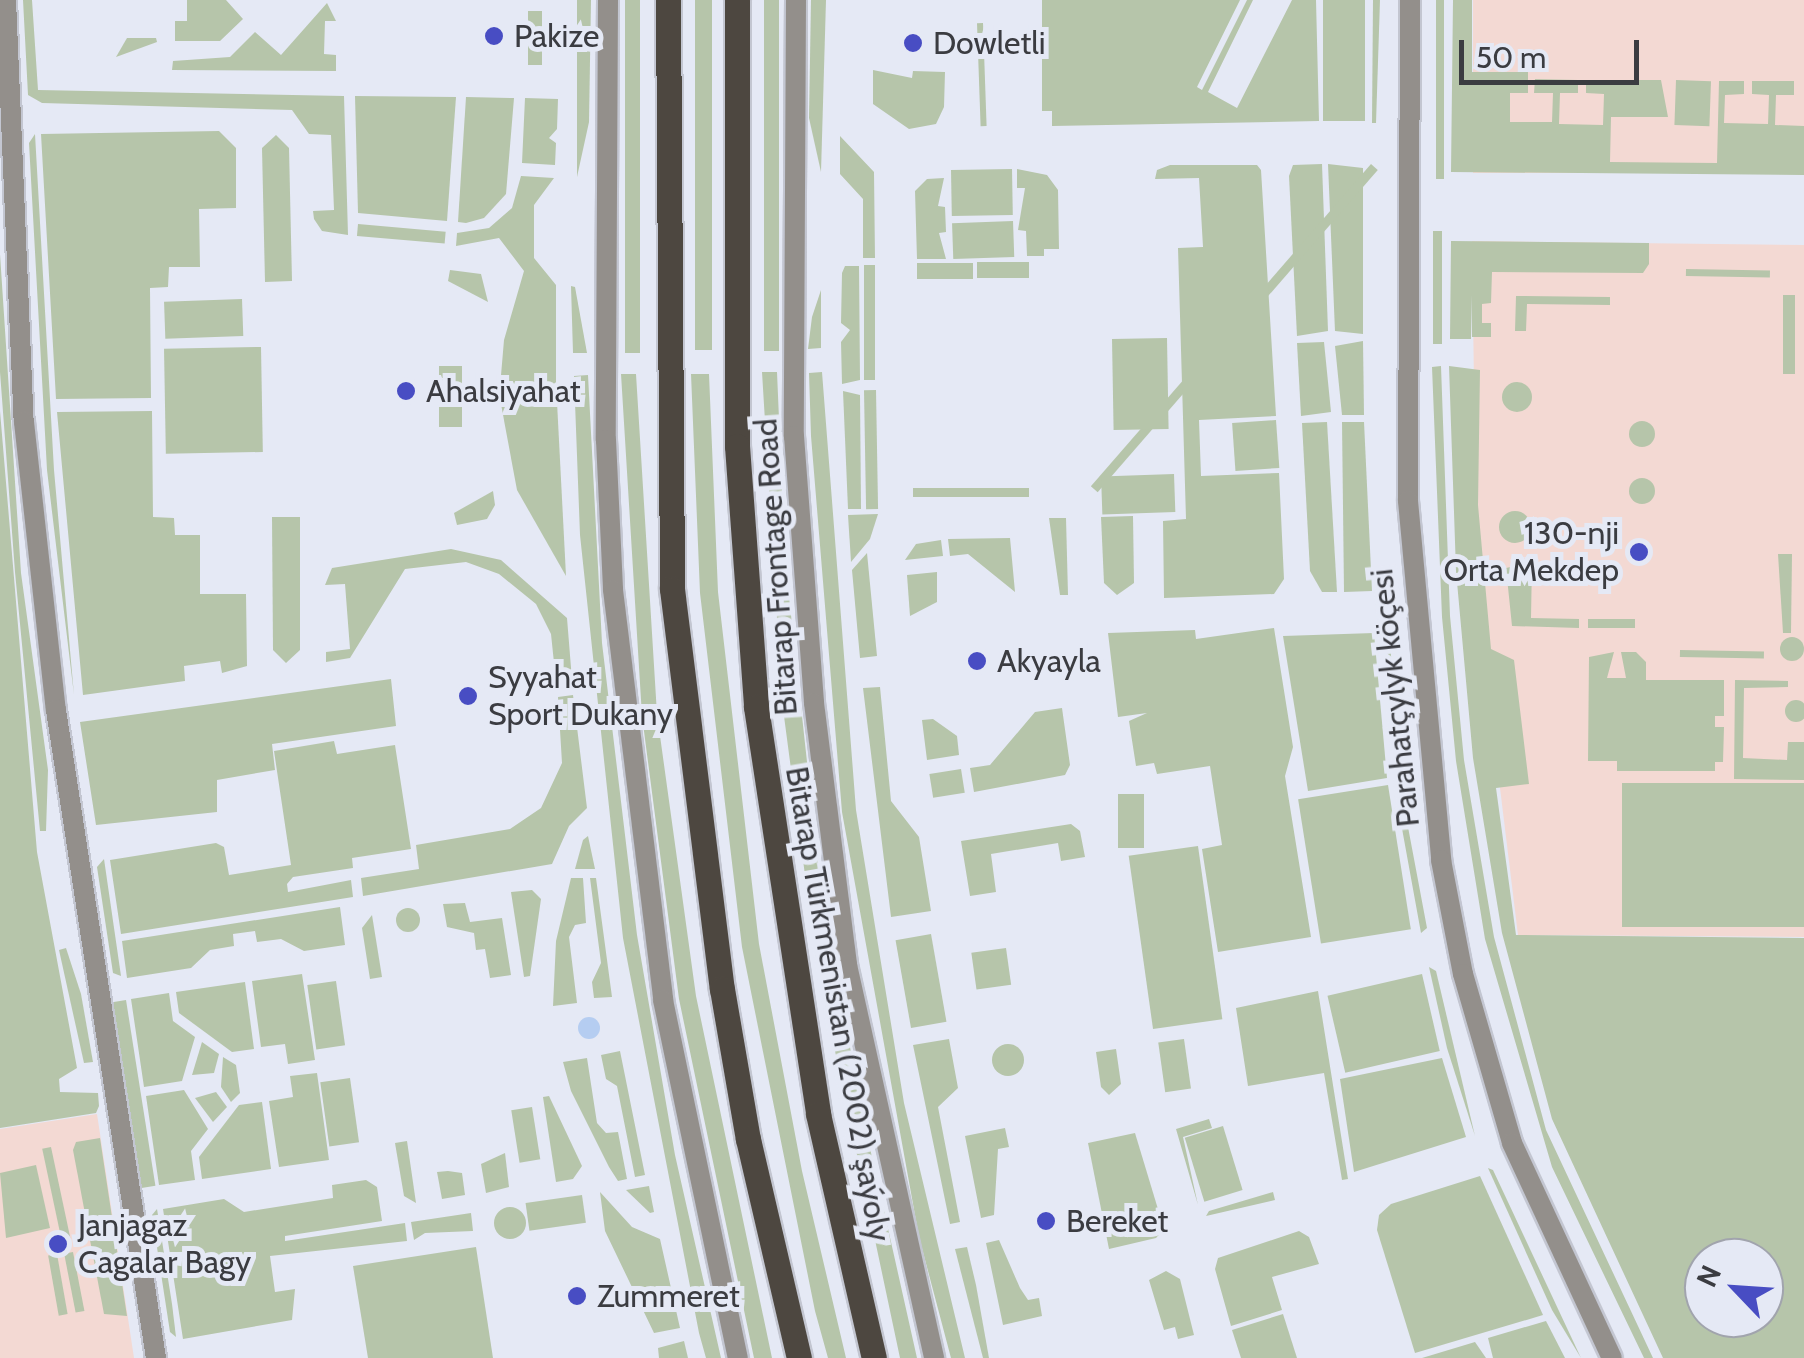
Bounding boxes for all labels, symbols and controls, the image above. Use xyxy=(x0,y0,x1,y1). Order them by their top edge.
place label: Pakize xyxy=(514,17,599,55)
scale bar xyxy=(1464,20,1644,82)
place label: Dowletli xyxy=(933,24,1046,62)
marker: Pakize xyxy=(483,25,505,47)
marker: Dowletli xyxy=(902,32,924,54)
text: 50 m xyxy=(1476,39,1546,76)
place label: Ahalsiyahat xyxy=(426,372,580,410)
marker: Ahalsiyahat xyxy=(395,380,417,402)
street label: Bitarap Frontage Road xyxy=(746,417,806,717)
place label: 130-nji Orta Mekdep xyxy=(1444,515,1619,590)
marker: 130-nji Orta Mekdep xyxy=(1628,541,1650,563)
street label: Parahatçylyk köçesi xyxy=(1362,567,1428,829)
place label: Akyayla xyxy=(997,642,1101,680)
marker: Akyayla xyxy=(966,650,988,672)
place label: Syyahat Sport Dukany xyxy=(488,659,673,734)
marker: Syyahat Sport Dukany xyxy=(457,685,479,707)
street label: Bitarap Türkmenistan (2002) şaýoly xyxy=(777,764,899,1244)
place label: Bereket xyxy=(1066,1202,1168,1240)
place label: Janjagaz Cagalar Bagy xyxy=(78,1207,251,1282)
marker: Bereket xyxy=(1035,1210,1057,1232)
marker: Janjagaz Cagalar Bagy xyxy=(47,1233,69,1255)
north arrow xyxy=(1684,1238,1784,1338)
text: N xyxy=(1689,1260,1728,1292)
place label: Zummeret xyxy=(597,1277,740,1315)
marker: Zummeret xyxy=(566,1285,588,1307)

